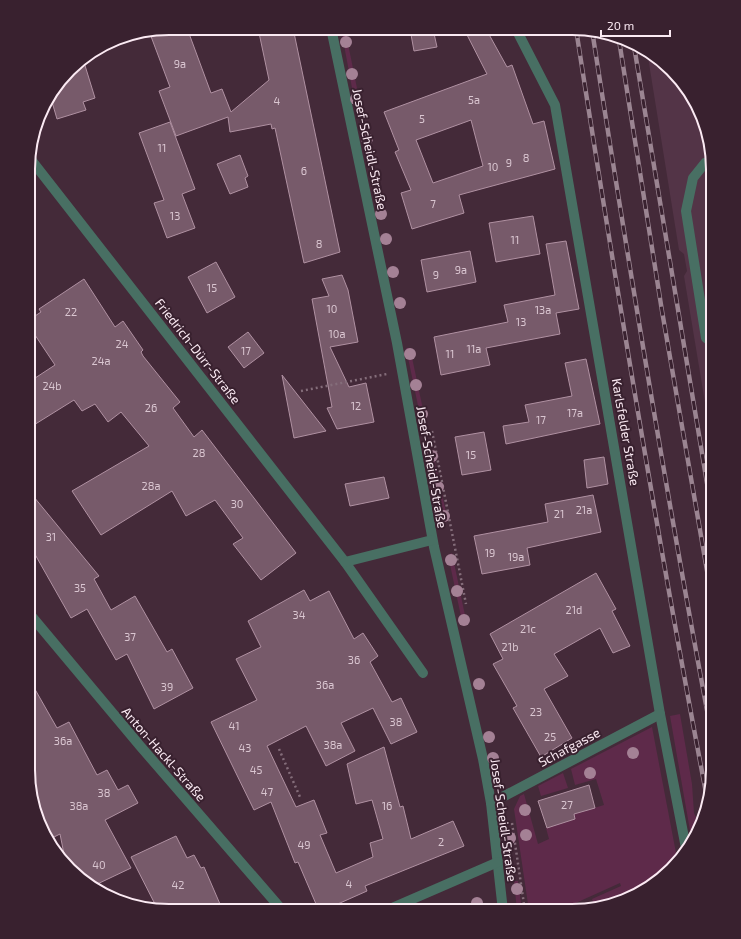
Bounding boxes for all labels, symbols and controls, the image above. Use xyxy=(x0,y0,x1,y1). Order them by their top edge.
scale bar xyxy=(601,12,670,38)
text: 20 m xyxy=(607,18,634,32)
house number: 9a xyxy=(174,57,186,70)
street label: Josef-Scheidl-Straße xyxy=(349,87,391,211)
house number: 5a xyxy=(468,93,480,106)
house number: 4 xyxy=(274,94,281,107)
house number: 5 xyxy=(419,112,425,125)
house number: 11 xyxy=(158,141,166,154)
house number: 8 xyxy=(523,151,529,164)
house number: 9 xyxy=(506,156,512,169)
house number: 10 xyxy=(487,160,499,173)
house number: 6 xyxy=(301,164,307,177)
house number: 7 xyxy=(430,197,436,210)
house number: 13 xyxy=(170,209,180,222)
house number: 11 xyxy=(511,233,519,246)
house number: 8 xyxy=(316,237,322,250)
house number: 9a xyxy=(455,263,467,276)
house number: 9 xyxy=(433,268,439,281)
house number: 15 xyxy=(207,281,217,294)
street label: Friedrich-Dürr-Straße xyxy=(152,295,244,407)
house number: 10 xyxy=(326,302,338,315)
house number: 13a xyxy=(535,303,551,316)
house number: 22 xyxy=(65,305,77,318)
house number: 13 xyxy=(516,315,526,328)
house number: 10a xyxy=(328,327,346,340)
house number: 24 xyxy=(116,337,129,350)
house number: 11a xyxy=(467,342,481,355)
house number: 17 xyxy=(241,344,251,357)
house number: 11 xyxy=(446,347,454,360)
house number: 24a xyxy=(92,354,111,367)
street label: Karlsfelder Straße xyxy=(609,377,643,487)
house number: 24b xyxy=(42,379,62,392)
house number: 12 xyxy=(351,399,361,412)
house number: 26 xyxy=(145,401,157,414)
street label: Josef-Scheidl-Straße xyxy=(413,405,451,529)
house number: 17a xyxy=(567,406,583,419)
house number: 17 xyxy=(536,413,546,426)
house number: 28 xyxy=(193,446,205,459)
house number: 15 xyxy=(466,448,476,461)
house number: 28a xyxy=(142,479,160,492)
house number: 30 xyxy=(231,497,243,510)
house number: 21a xyxy=(576,503,592,516)
house number: 21 xyxy=(554,507,564,520)
house number: 31 xyxy=(46,530,56,543)
house number: 19 xyxy=(485,546,495,559)
house number: 19a xyxy=(508,550,524,563)
house number: 35 xyxy=(74,581,86,594)
house number: 21d xyxy=(566,603,582,616)
house number: 34 xyxy=(293,608,306,621)
house number: 21c xyxy=(520,622,536,635)
house number: 37 xyxy=(124,630,136,643)
house number: 21b xyxy=(502,640,518,653)
house number: 36 xyxy=(348,653,360,666)
house number: 36a xyxy=(316,678,334,691)
house number: 39 xyxy=(161,680,173,693)
street label: Anton-Hackl-Straße xyxy=(119,704,209,804)
house number: 23 xyxy=(530,705,542,718)
house number: 38 xyxy=(390,715,402,728)
house number: 41 xyxy=(228,719,240,732)
street label: Schafgasse xyxy=(535,724,603,770)
house number: 25 xyxy=(544,730,556,743)
house number: 36a xyxy=(54,734,72,747)
house number: 38a xyxy=(324,738,342,751)
house number: 43 xyxy=(239,741,251,754)
street label: Josef-Scheidl-Straße xyxy=(487,757,521,883)
house number: 45 xyxy=(250,763,262,776)
house number: 47 xyxy=(261,785,274,798)
house number: 38 xyxy=(98,786,110,799)
house number: 27 xyxy=(561,798,573,811)
house number: 38a xyxy=(70,799,88,812)
house number: 16 xyxy=(382,799,392,812)
house number: 2 xyxy=(438,835,444,848)
house number: 49 xyxy=(297,838,311,851)
house number: 40 xyxy=(92,858,106,871)
house number: 4 xyxy=(346,877,353,890)
house number: 42 xyxy=(172,878,184,891)

